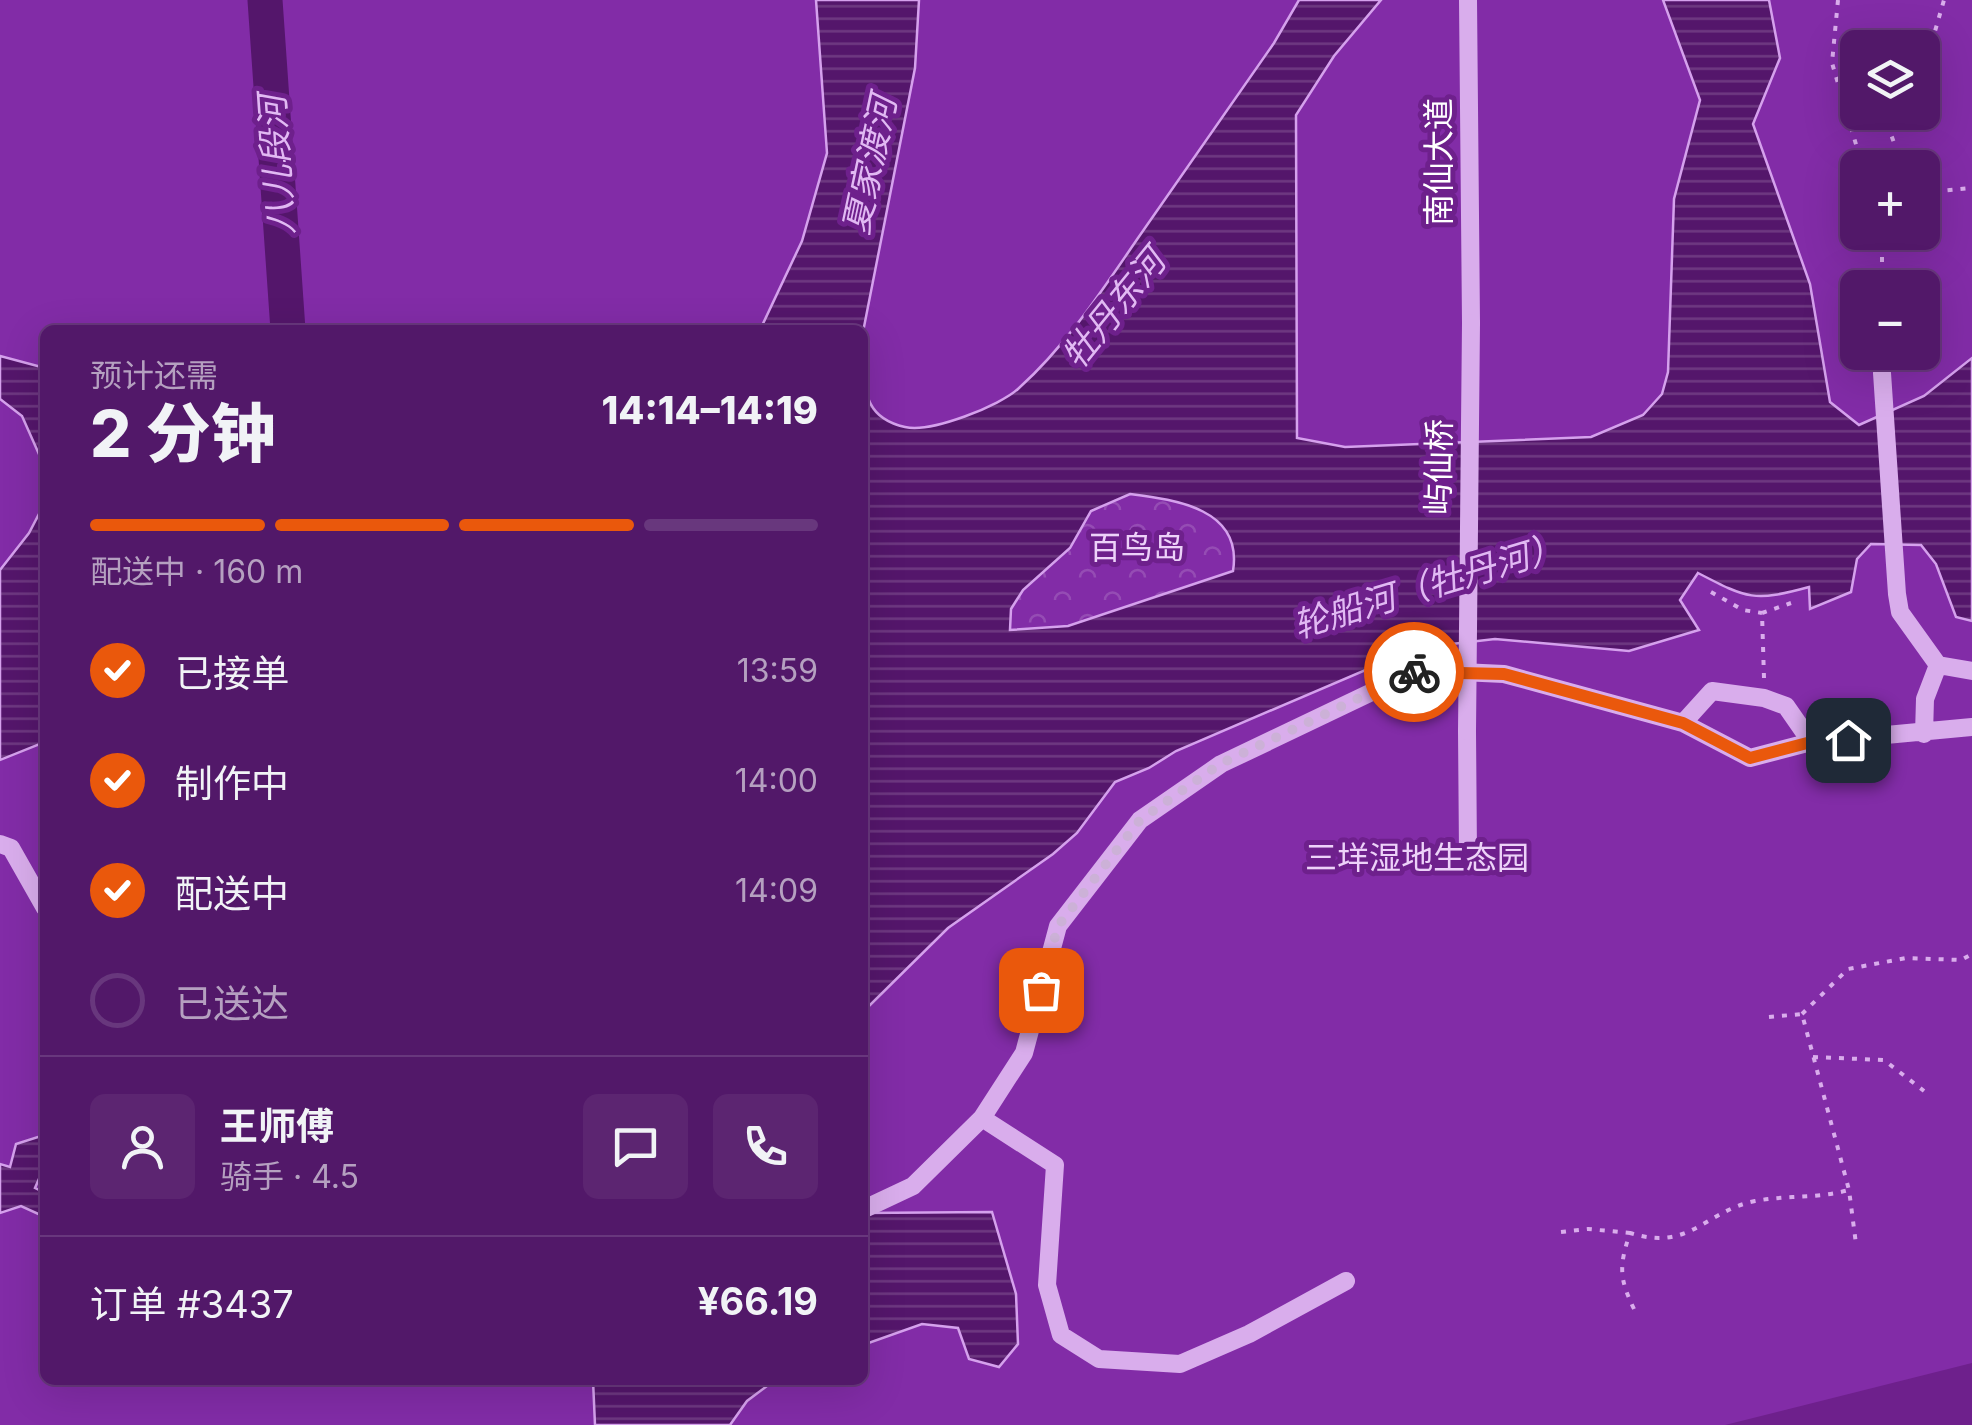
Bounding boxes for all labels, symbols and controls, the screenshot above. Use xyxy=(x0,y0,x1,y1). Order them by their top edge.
map controls xyxy=(1840,30,1940,370)
button: layers xyxy=(1840,30,1940,130)
water label: 夏家渡河 xyxy=(834,86,905,238)
water label: 八儿段河 xyxy=(250,88,302,236)
street label: 南仙大道 xyxy=(1419,98,1458,226)
button: + xyxy=(1840,150,1940,250)
water label: 牡丹东河 xyxy=(1053,236,1177,376)
button: − xyxy=(1840,270,1940,370)
text: 预计还需 xyxy=(90,356,218,395)
text: 14:14–14:19 xyxy=(601,387,818,433)
text: 2 分钟 xyxy=(90,394,276,473)
street label: 屿仙桥 xyxy=(1418,419,1459,515)
water label: 轮船河（牡丹河） xyxy=(1288,524,1568,646)
park label: 百鸟岛 xyxy=(1089,528,1185,567)
text: 配送中 · 160 m xyxy=(90,552,303,591)
courier xyxy=(1364,622,1464,722)
icon: check xyxy=(90,643,145,698)
icon: bike xyxy=(1387,645,1442,700)
text: 已接单 xyxy=(175,650,289,696)
text: 13:59 xyxy=(737,651,818,690)
pin xyxy=(1806,698,1891,783)
icon: home xyxy=(1821,713,1876,768)
icon: check xyxy=(90,753,145,808)
text: 制作中 xyxy=(175,760,289,806)
text: 14:00 xyxy=(735,761,818,800)
park label: 三垟湿地生态园 xyxy=(1305,838,1529,877)
icon: check xyxy=(90,863,145,918)
text: 配送中 xyxy=(175,870,289,916)
text: 14:09 xyxy=(735,871,818,910)
pin xyxy=(999,948,1084,1033)
icon: bag xyxy=(1014,963,1069,1018)
text: 已送达 xyxy=(175,980,289,1026)
button: person xyxy=(90,1094,195,1199)
button: chat xyxy=(583,1094,688,1199)
button: phone xyxy=(713,1094,818,1199)
text: 王师傅 xyxy=(220,1103,334,1149)
text: 骑手 · 4.5 xyxy=(220,1157,359,1196)
text: ¥66.19 xyxy=(698,1278,818,1324)
text: 订单 #3437 xyxy=(90,1281,294,1327)

